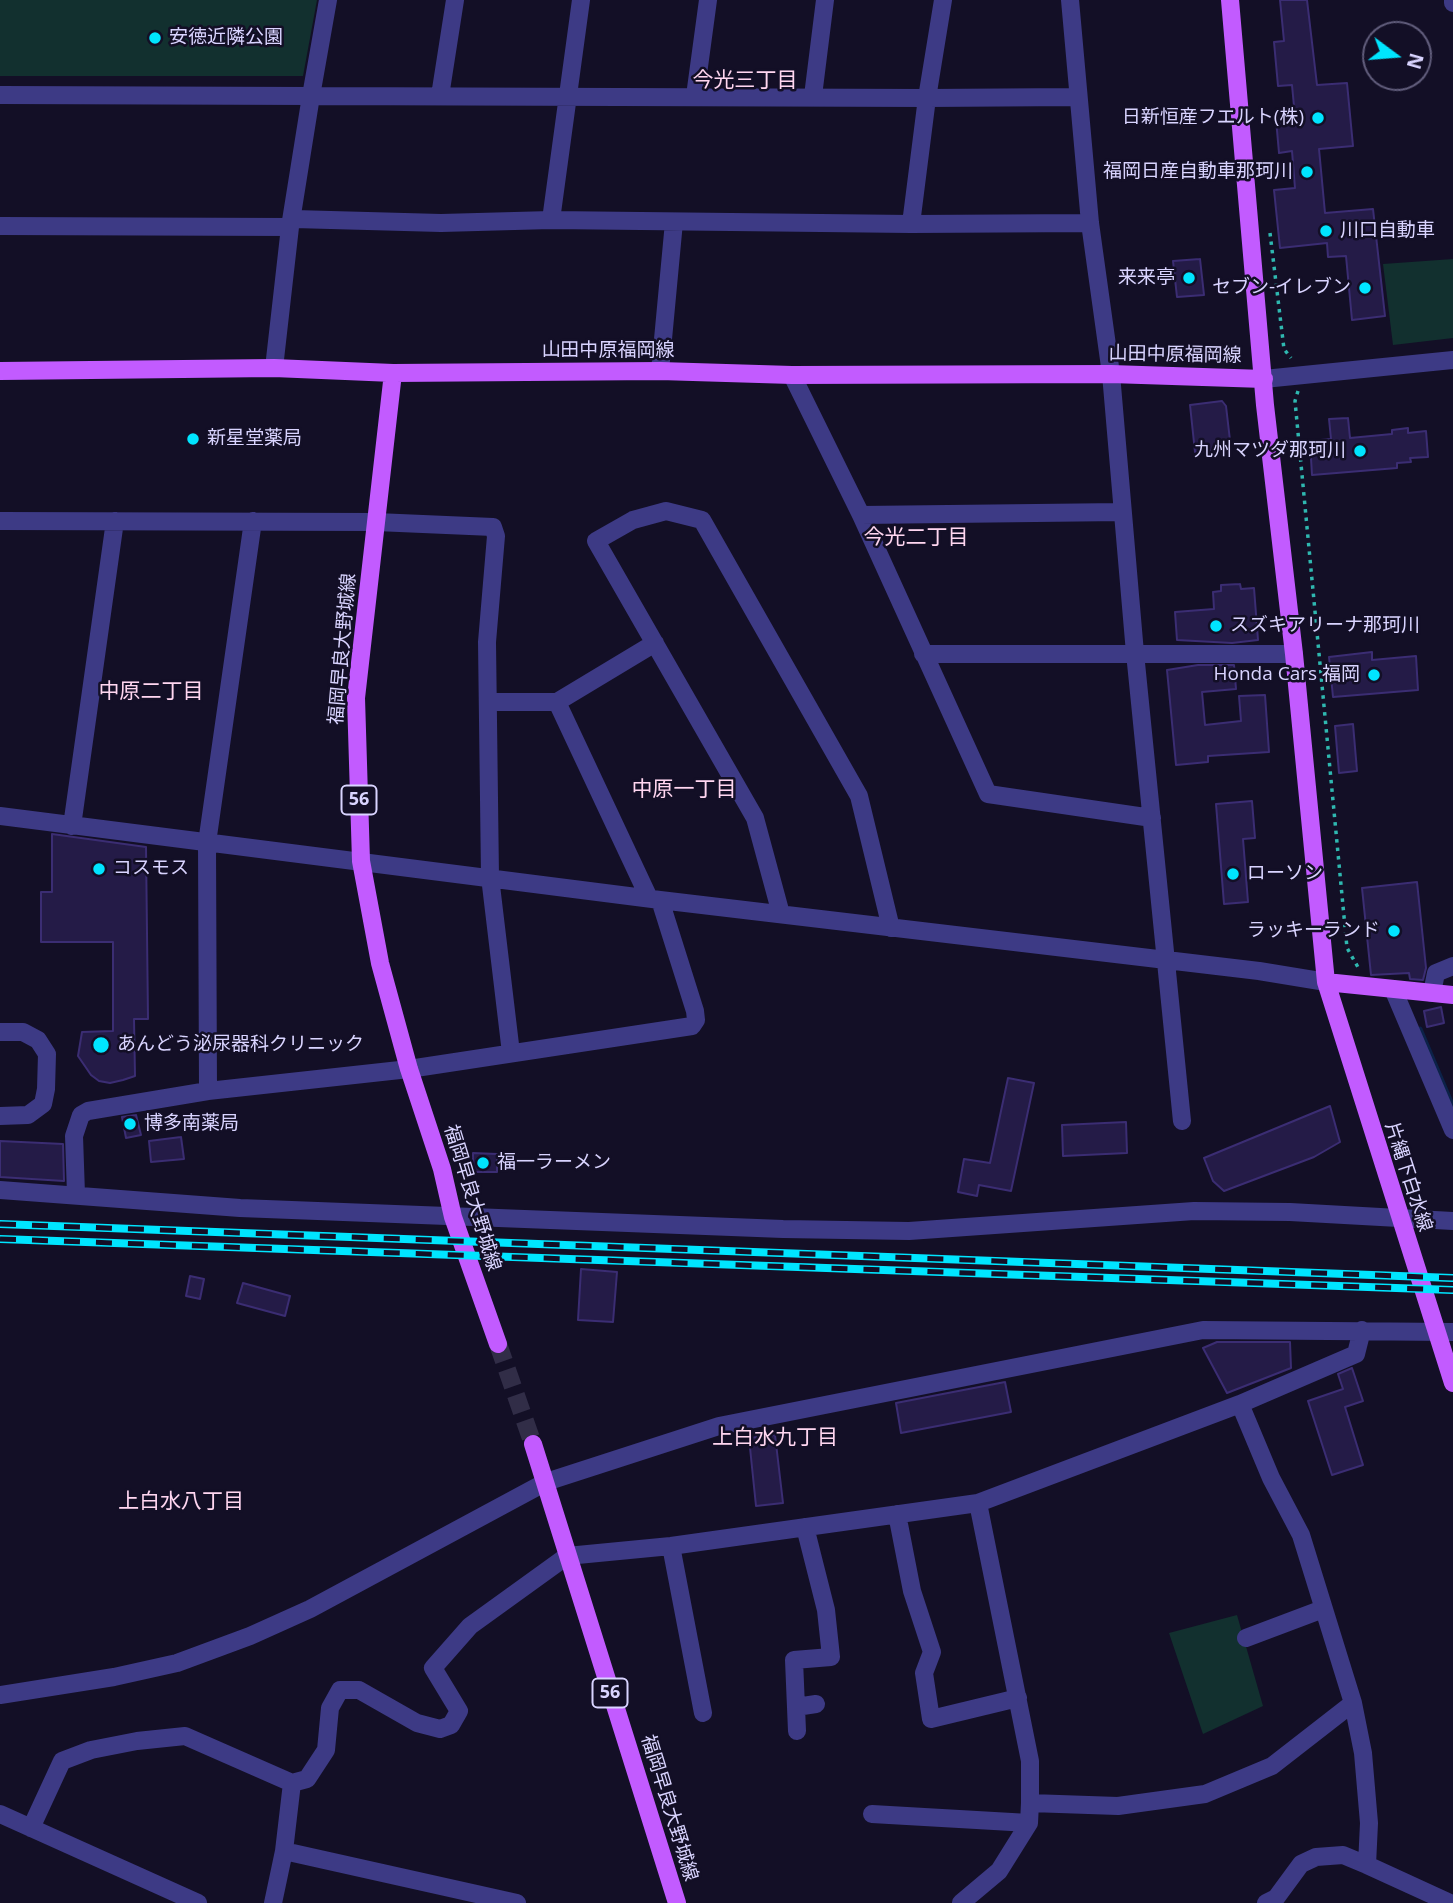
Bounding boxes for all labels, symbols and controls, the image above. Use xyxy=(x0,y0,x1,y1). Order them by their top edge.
north arrow xyxy=(1362,21,1432,91)
place label: 安徳近隣公園 xyxy=(169,27,283,49)
marker: 安徳近隣公園 xyxy=(147,30,163,46)
text: N xyxy=(1401,50,1430,72)
district label: 今光三丁目 xyxy=(693,68,797,94)
place label: 日新恒産フエルト(株) xyxy=(1122,107,1304,129)
marker: 日新恒産フエルト(株) xyxy=(1310,110,1326,126)
place label: 福岡日産自動車那珂川 xyxy=(1103,161,1293,183)
marker: 福岡日産自動車那珂川 xyxy=(1299,164,1315,180)
place label: 川口自動車 xyxy=(1340,220,1435,242)
marker: 川口自動車 xyxy=(1318,223,1334,239)
place label: 来来亭 xyxy=(1118,267,1175,289)
marker: 来来亭 xyxy=(1181,270,1197,286)
place label: セブン-イレブン xyxy=(1212,277,1351,299)
marker: セブン-イレブン xyxy=(1357,280,1373,296)
street label: 山田中原福岡線 xyxy=(542,340,674,362)
street label: 山田中原福岡線 xyxy=(1108,342,1242,368)
place label: 新星堂薬局 xyxy=(207,428,302,450)
marker: 新星堂薬局 xyxy=(185,431,201,447)
place label: 九州マツダ那珂川 xyxy=(1194,440,1346,462)
marker: 九州マツダ那珂川 xyxy=(1352,443,1368,459)
district label: 今光二丁目 xyxy=(864,525,968,551)
street label: 福岡早良大野城線 xyxy=(325,572,361,726)
place label: スズキアリーナ那珂川 xyxy=(1230,615,1420,637)
marker: スズキアリーナ那珂川 xyxy=(1208,618,1224,634)
place label: Honda Cars 福岡 xyxy=(1214,664,1360,686)
marker: Honda Cars 福岡 xyxy=(1366,667,1382,683)
district label: 中原二丁目 xyxy=(99,679,203,705)
district label: 中原一丁目 xyxy=(632,777,736,803)
road number: 56 xyxy=(342,786,376,814)
place label: コスモス xyxy=(113,858,189,880)
marker: コスモス xyxy=(91,861,107,877)
place label: ローソン xyxy=(1247,863,1323,885)
marker: ローソン xyxy=(1225,866,1241,882)
place label: ラッキーランド xyxy=(1247,920,1380,942)
marker: ラッキーランド xyxy=(1386,923,1402,939)
place label: あんどう泌尿器科クリニック xyxy=(117,1034,364,1056)
marker: あんどう泌尿器科クリニック xyxy=(91,1035,111,1055)
place label: 博多南薬局 xyxy=(144,1113,239,1135)
marker: 博多南薬局 xyxy=(122,1116,138,1132)
street label: 片縄下白水線 xyxy=(1380,1119,1436,1235)
street label: 福岡早良大野城線 xyxy=(439,1122,505,1274)
place label: 福一ラーメン xyxy=(497,1152,611,1174)
marker: 福一ラーメン xyxy=(475,1155,491,1171)
district label: 上白水九丁目 xyxy=(712,1425,838,1451)
district label: 上白水八丁目 xyxy=(118,1489,244,1515)
road number: 56 xyxy=(592,1678,628,1708)
street label: 福岡早良大野城線 xyxy=(636,1732,702,1884)

